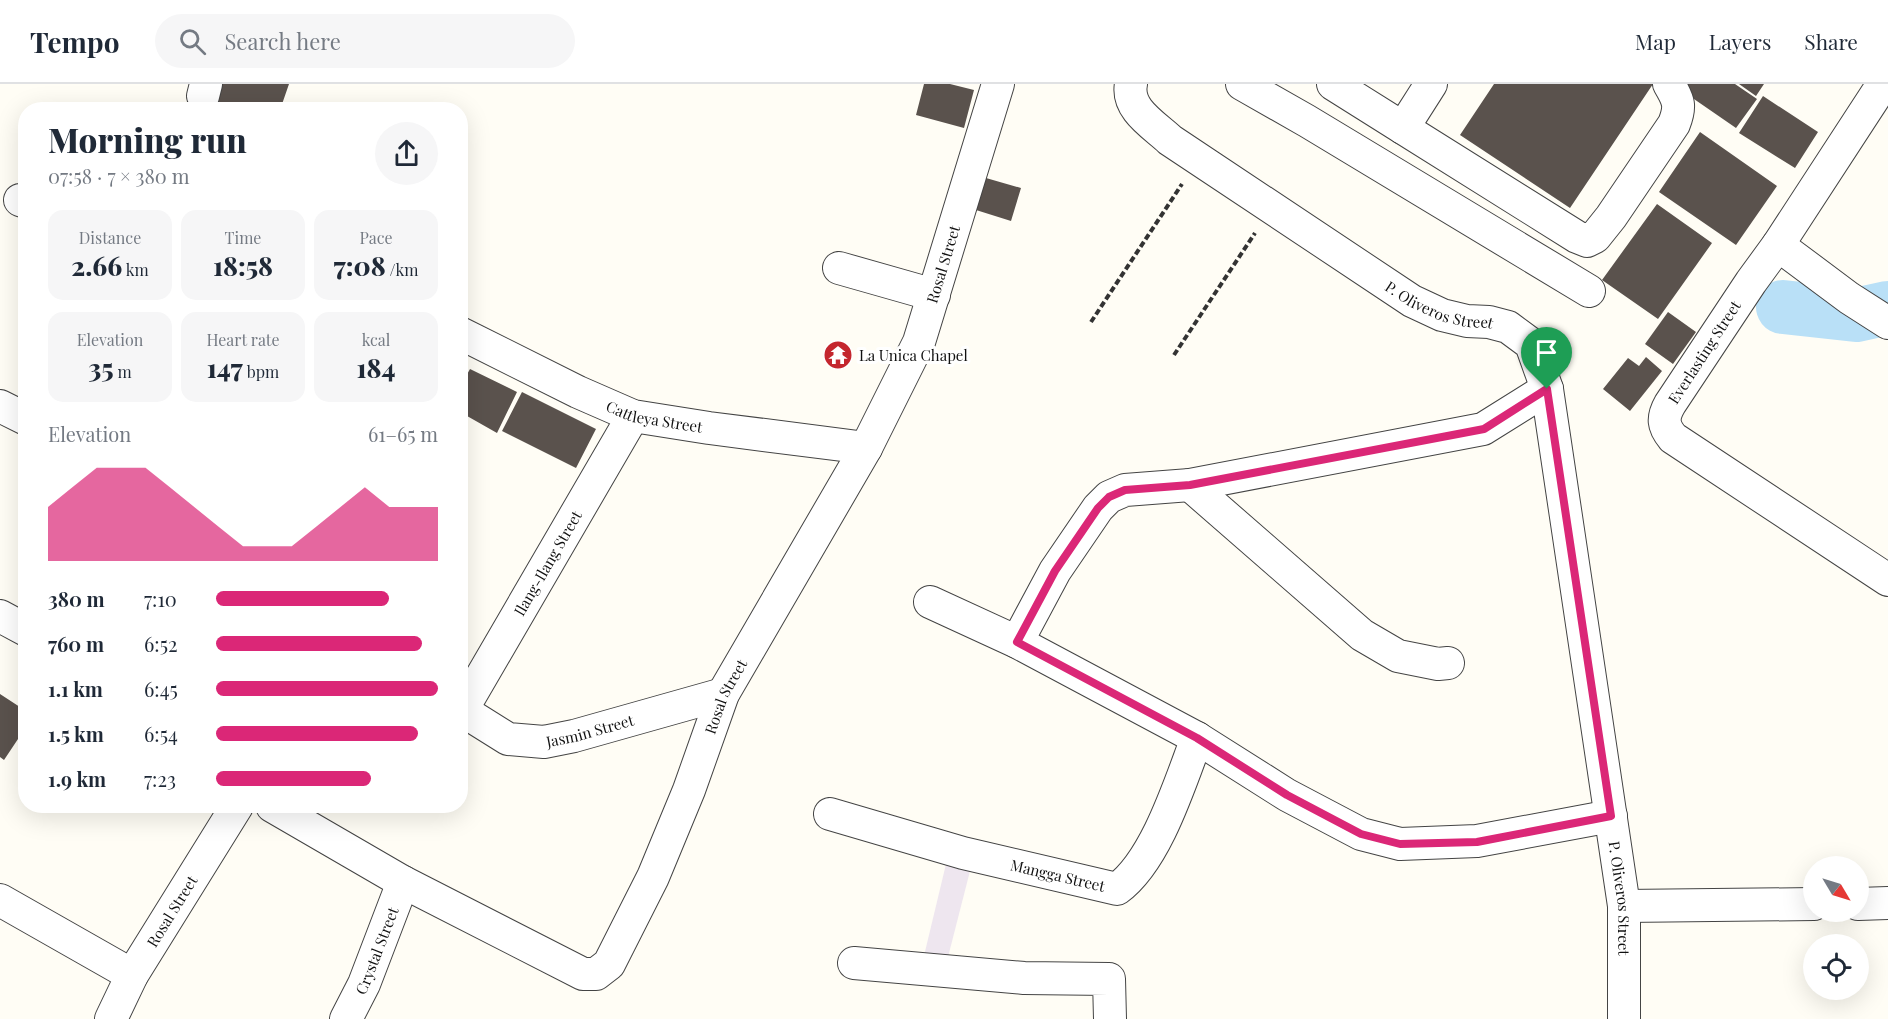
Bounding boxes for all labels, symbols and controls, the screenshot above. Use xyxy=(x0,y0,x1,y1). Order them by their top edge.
search box xyxy=(155,14,575,68)
text: Tempo xyxy=(30,23,119,60)
icon: search xyxy=(176,25,209,58)
text: Search here xyxy=(224,26,341,56)
text: Map xyxy=(1635,27,1676,55)
text: Layers xyxy=(1709,27,1771,55)
text: Share xyxy=(1804,27,1858,55)
text: Morning run xyxy=(48,117,247,161)
button: share xyxy=(375,122,438,185)
text: 07:58 · 7 × 380 m xyxy=(48,162,190,189)
street label: Rosal Street xyxy=(921,222,964,306)
text: Distance xyxy=(79,227,141,248)
text: Time xyxy=(225,227,261,248)
text: Pace xyxy=(359,227,393,248)
text: 2.66 xyxy=(71,248,122,283)
text: 18:58 xyxy=(213,248,273,283)
text: 7:08 xyxy=(333,248,386,283)
text: km xyxy=(122,259,149,280)
text: /km xyxy=(386,259,419,280)
street label: P. Oliveros Street xyxy=(1382,276,1496,333)
street label: Everlasting Street xyxy=(1663,296,1745,407)
pin xyxy=(1521,327,1572,389)
text: Elevation xyxy=(77,329,143,350)
text: Heart rate xyxy=(206,329,280,350)
text: kcal xyxy=(362,329,390,350)
icon: arrive xyxy=(1530,336,1563,369)
temple icon: La Unica Chapel xyxy=(822,339,854,371)
place label: La Unica Chapel xyxy=(859,345,968,365)
text: 35 xyxy=(88,350,114,385)
text: 147 xyxy=(207,350,243,385)
text: 184 xyxy=(356,350,396,385)
text: m xyxy=(114,361,132,382)
text: bpm xyxy=(243,361,279,382)
street label: Cattleya Street xyxy=(603,396,705,437)
text: Elevation xyxy=(48,420,131,447)
text: 61–65 m xyxy=(368,420,438,447)
street label: Ilang-Ilang Street xyxy=(509,506,586,619)
text: 380 m xyxy=(48,585,105,612)
text: 7:10 xyxy=(144,585,177,612)
text: 760 m xyxy=(48,630,104,657)
text: 6:52 xyxy=(144,630,178,657)
street label: Rosal Street xyxy=(700,655,751,737)
text: 1.1 km xyxy=(48,675,103,702)
text: 6:45 xyxy=(144,675,178,702)
street label: Jasmin Street xyxy=(544,710,637,752)
text: 1.5 km xyxy=(48,720,104,747)
text: 6:54 xyxy=(144,720,178,747)
text: 1.9 km xyxy=(48,765,106,792)
text: 7:23 xyxy=(144,765,176,792)
street label: P. Oliveros Street xyxy=(1604,840,1634,956)
street label: Mangga Street xyxy=(1009,854,1108,896)
north arrow xyxy=(1803,856,1869,922)
map controls xyxy=(1803,856,1869,1000)
street label: Rosal Street xyxy=(142,871,202,951)
street label: Crystal Street xyxy=(350,903,403,998)
button: locate xyxy=(1803,934,1869,1000)

